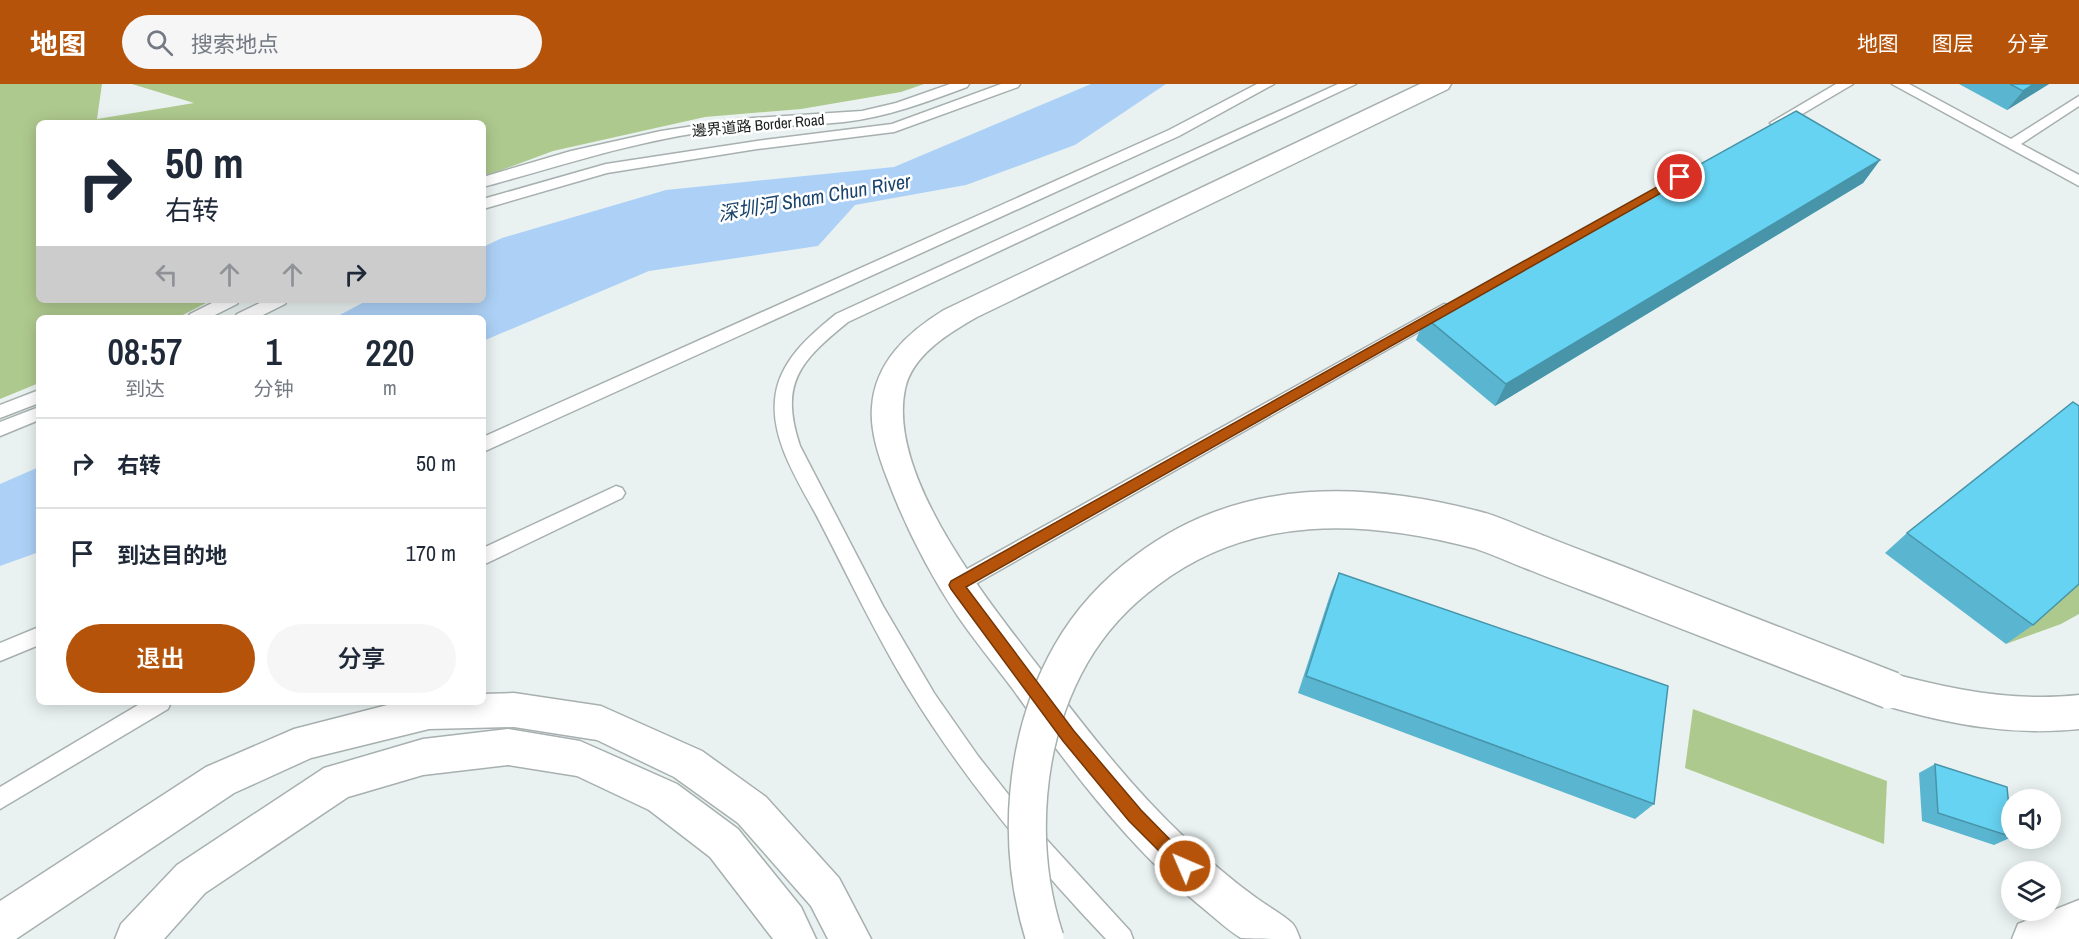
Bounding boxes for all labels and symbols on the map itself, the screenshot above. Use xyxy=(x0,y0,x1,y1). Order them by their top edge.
street label: 邊界道路 Border Road xyxy=(691,109,825,141)
pin xyxy=(1654,151,1705,202)
water label: 深圳河 Sham Chun River xyxy=(716,167,913,227)
position arrow xyxy=(1153,834,1217,898)

